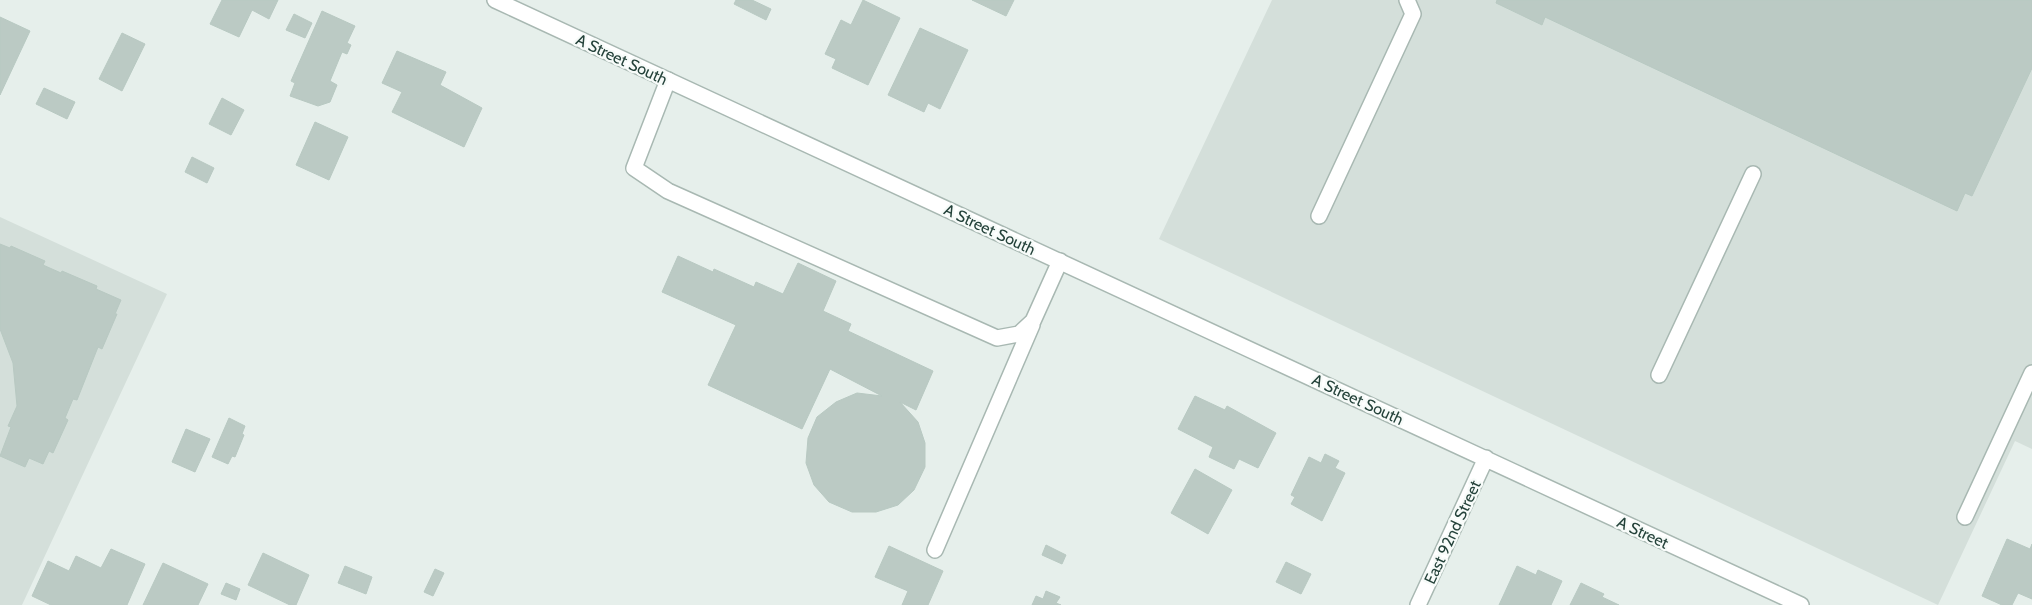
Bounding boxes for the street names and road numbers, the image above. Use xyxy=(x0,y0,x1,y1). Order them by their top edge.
street label: A Street South xyxy=(573,30,671,89)
street label: A Street South xyxy=(941,200,1039,259)
street label: A Street South xyxy=(1309,370,1407,429)
street label: East 92nd Street xyxy=(1420,477,1485,587)
street label: A Street xyxy=(1614,512,1672,553)

